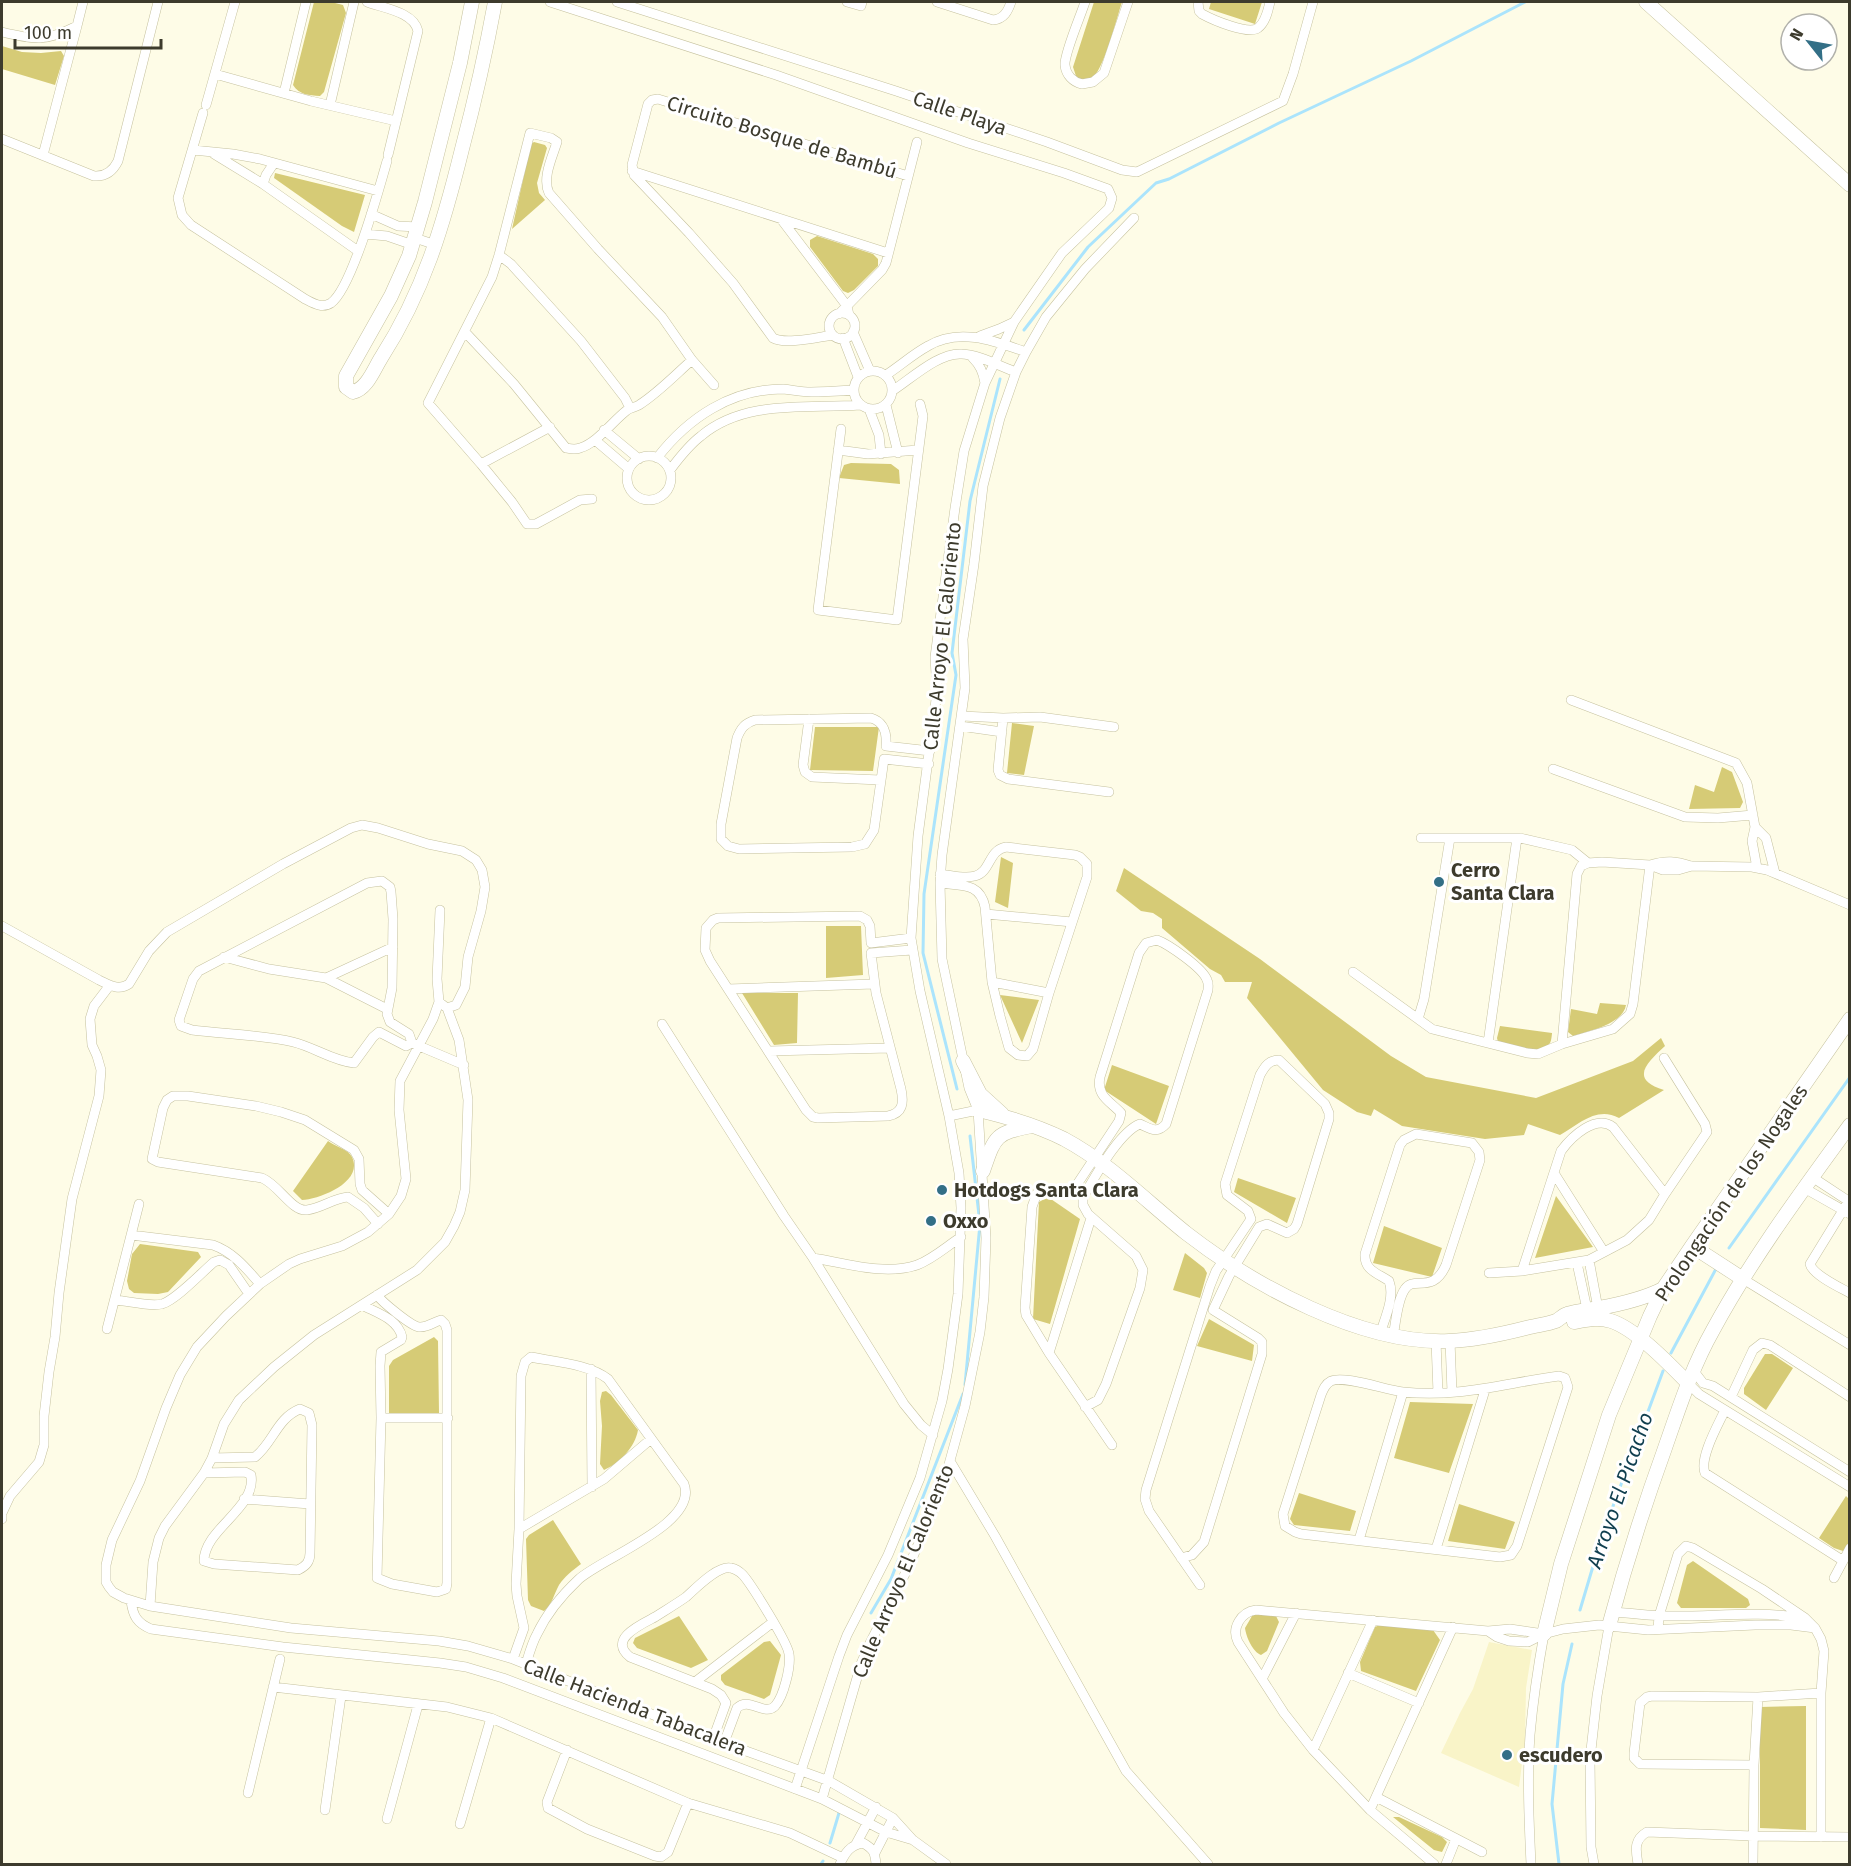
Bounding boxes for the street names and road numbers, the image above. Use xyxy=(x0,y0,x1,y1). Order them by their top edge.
street label: Calle Playa xyxy=(910,86,1010,140)
street label: Circuito Bosque de Bambú xyxy=(664,91,900,183)
street label: Calle Arroyo El Caloriento xyxy=(918,521,966,751)
street label: Prolongación de los Nogales xyxy=(1649,1080,1813,1306)
street label: Calle Arroyo El Caloriento xyxy=(847,1461,959,1681)
street label: Calle Hacienda Tabacalera xyxy=(520,1653,750,1761)

